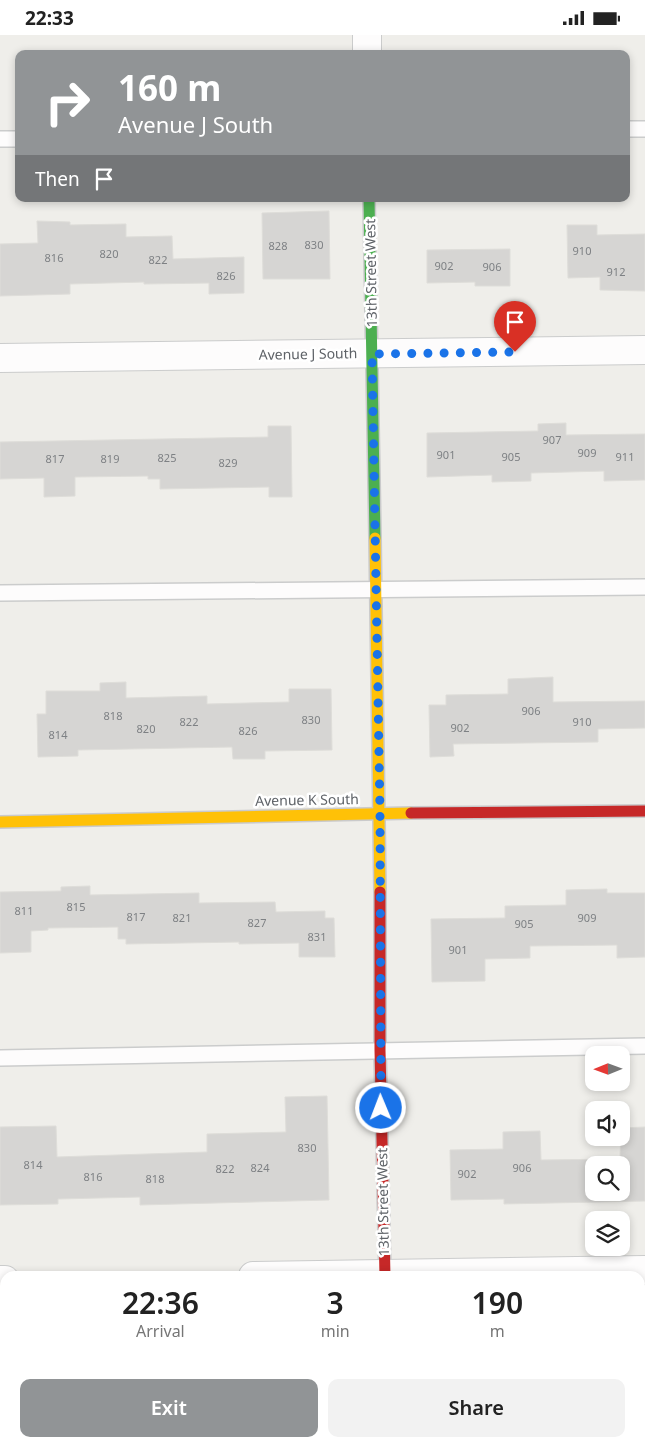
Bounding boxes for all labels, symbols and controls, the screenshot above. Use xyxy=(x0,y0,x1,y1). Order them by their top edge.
text: 22:33 xyxy=(25,5,74,31)
text: 160 m xyxy=(118,64,221,111)
icon: right xyxy=(35,70,100,135)
text: Avenue J South xyxy=(118,109,273,139)
icon: arrive xyxy=(90,165,118,193)
text: Then xyxy=(35,166,80,192)
street label: 13th Street West xyxy=(360,219,381,327)
house number: 830 xyxy=(305,237,323,252)
house number: 828 xyxy=(269,238,287,253)
house number: 910 xyxy=(573,243,591,258)
house number: 820 xyxy=(100,246,118,261)
house number: 816 xyxy=(45,250,63,265)
house number: 822 xyxy=(149,252,167,267)
house number: 902 xyxy=(435,258,453,273)
house number: 906 xyxy=(483,259,501,274)
house number: 912 xyxy=(607,264,625,279)
house number: 826 xyxy=(217,268,235,283)
pin xyxy=(494,301,536,352)
icon: arrive xyxy=(501,308,529,336)
street label: Avenue J South xyxy=(258,343,358,364)
house number: 907 xyxy=(543,432,561,447)
house number: 909 xyxy=(578,445,596,460)
house number: 901 xyxy=(437,447,455,462)
house number: 905 xyxy=(502,449,520,464)
house number: 911 xyxy=(616,449,634,464)
house number: 825 xyxy=(158,450,176,465)
house number: 817 xyxy=(46,451,64,466)
house number: 819 xyxy=(101,451,119,466)
house number: 829 xyxy=(219,455,237,470)
house number: 906 xyxy=(522,703,540,718)
house number: 818 xyxy=(104,708,122,723)
house number: 830 xyxy=(302,712,320,727)
house number: 822 xyxy=(180,714,198,729)
house number: 910 xyxy=(573,714,591,729)
house number: 902 xyxy=(451,720,469,735)
house number: 820 xyxy=(137,721,155,736)
house number: 826 xyxy=(239,723,257,738)
house number: 814 xyxy=(49,727,68,742)
street label: Avenue K South xyxy=(255,789,359,810)
house number: 815 xyxy=(67,899,85,914)
house number: 811 xyxy=(15,903,33,918)
house number: 817 xyxy=(127,909,145,924)
house number: 821 xyxy=(173,910,191,925)
house number: 909 xyxy=(578,910,596,925)
house number: 827 xyxy=(248,915,266,930)
house number: 905 xyxy=(515,916,533,931)
house number: 831 xyxy=(308,929,326,944)
house number: 901 xyxy=(449,942,467,957)
north arrow xyxy=(585,1046,630,1091)
map controls xyxy=(585,1046,630,1256)
position arrow xyxy=(354,1081,406,1133)
button: sound xyxy=(585,1101,630,1146)
house number: 830 xyxy=(298,1140,316,1155)
street label: 13th Street West xyxy=(372,1148,393,1256)
button: search xyxy=(585,1156,630,1201)
house number: 814 xyxy=(24,1157,43,1172)
house number: 824 xyxy=(251,1160,270,1175)
house number: 906 xyxy=(513,1160,531,1175)
house number: 822 xyxy=(216,1161,234,1176)
house number: 902 xyxy=(458,1166,476,1181)
house number: 816 xyxy=(84,1169,102,1184)
house number: 818 xyxy=(146,1171,164,1186)
button: layers xyxy=(585,1211,630,1256)
text: 22:36 xyxy=(122,1282,199,1323)
text: 3 xyxy=(327,1282,344,1323)
text: 190 xyxy=(472,1282,523,1323)
text: Arrival xyxy=(136,1320,185,1342)
text: min xyxy=(321,1320,350,1342)
text: m xyxy=(490,1320,505,1342)
button: Exit xyxy=(20,1379,318,1437)
button: Share xyxy=(328,1379,625,1437)

